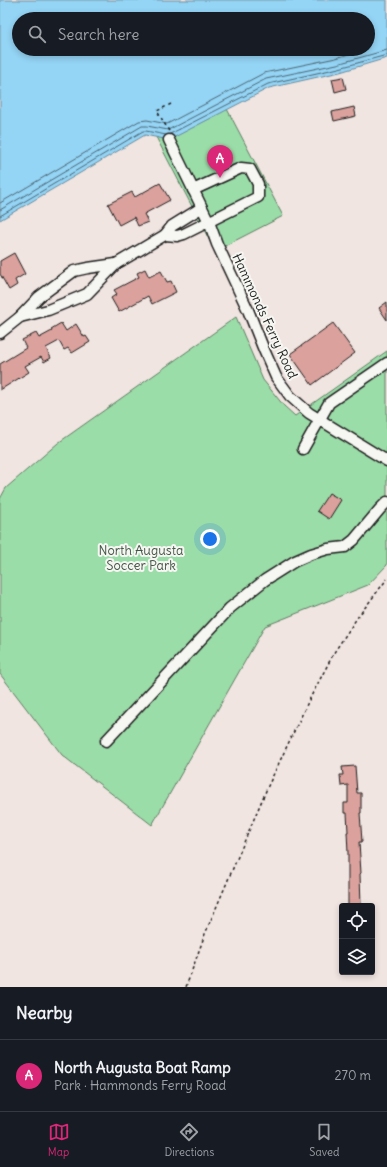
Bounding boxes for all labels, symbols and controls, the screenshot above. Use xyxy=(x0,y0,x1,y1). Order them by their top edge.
search box xyxy=(12,12,375,56)
icon: search xyxy=(26,23,48,45)
text: Search here xyxy=(58,25,139,44)
pin: A xyxy=(207,145,233,178)
street label: Hammonds Ferry Road xyxy=(228,251,302,382)
your location xyxy=(200,529,220,549)
park label: North Augusta Soccer Park xyxy=(99,542,183,574)
map controls xyxy=(339,903,375,975)
button: locate xyxy=(339,903,375,939)
button: layers xyxy=(339,939,375,975)
text: Nearby xyxy=(16,1002,72,1024)
text: North Augusta Boat Ramp xyxy=(54,1058,231,1077)
text: A xyxy=(25,1067,33,1084)
text: 270 m xyxy=(334,1067,371,1084)
text: Park · Hammonds Ferry Road xyxy=(54,1077,226,1094)
tab: Map xyxy=(48,1121,70,1159)
tab: Directions xyxy=(165,1121,214,1159)
tab: Saved xyxy=(309,1121,339,1159)

